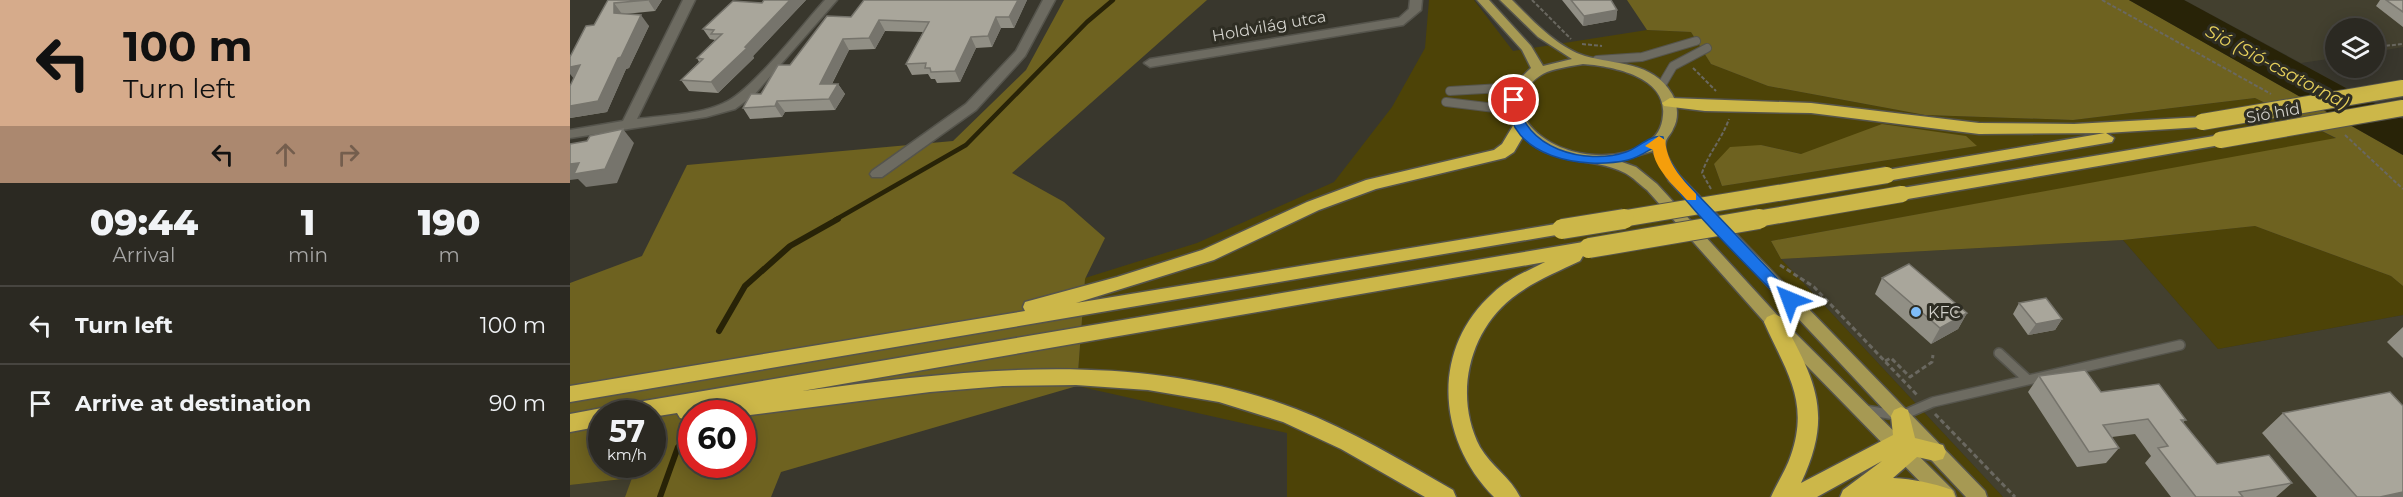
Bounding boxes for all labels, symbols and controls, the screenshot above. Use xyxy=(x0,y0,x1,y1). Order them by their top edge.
street label: Holdvilág utca xyxy=(1210,7,1328,45)
map controls xyxy=(2325,18,2385,78)
button: layers xyxy=(2325,18,2385,78)
text: 100 m xyxy=(123,20,252,72)
water label: Sió (Sió-csatorna) xyxy=(2202,20,2352,114)
icon: left xyxy=(24,24,102,102)
text: Turn left xyxy=(123,72,236,105)
pin xyxy=(1488,74,1539,125)
icon: arrive xyxy=(1497,83,1530,116)
street label: Sió híd xyxy=(2245,99,2301,127)
icon: left xyxy=(206,138,239,171)
icon: ahead xyxy=(269,138,302,171)
icon: right xyxy=(332,138,365,171)
text: 09:44 xyxy=(90,200,198,244)
text: 1 xyxy=(301,200,315,244)
text: 190 xyxy=(418,200,480,244)
text: Arrival xyxy=(112,243,176,267)
text: min xyxy=(288,243,328,267)
text: m xyxy=(438,243,460,267)
position arrow xyxy=(1758,268,1822,332)
place label: KFC xyxy=(1928,303,1961,322)
marker: KFC xyxy=(1909,305,1923,319)
icon: left xyxy=(24,309,57,342)
text: Turn left xyxy=(75,312,173,339)
text: 100 m xyxy=(480,312,546,339)
icon: arrive xyxy=(24,387,57,420)
text: Arrive at destination xyxy=(75,390,311,417)
text: 90 m xyxy=(489,390,546,417)
speed limit sign: 60 xyxy=(678,400,756,478)
text: 57 xyxy=(609,413,645,450)
text: km/h xyxy=(607,445,647,464)

